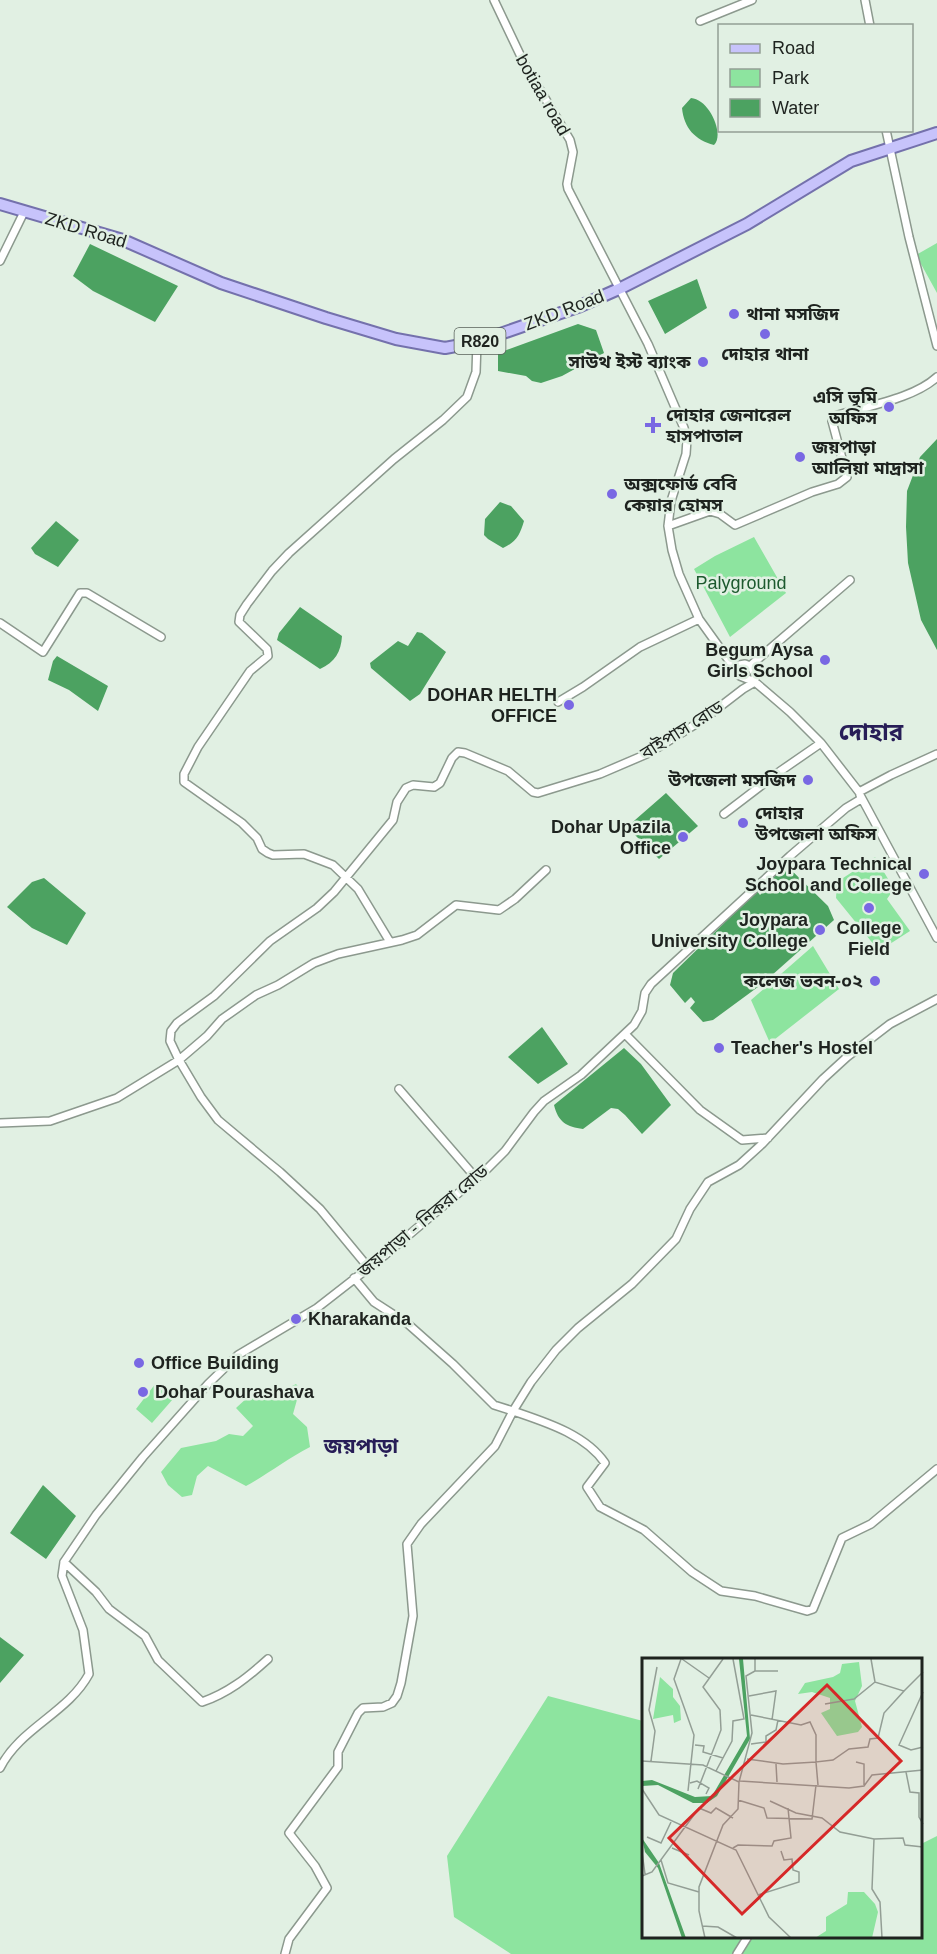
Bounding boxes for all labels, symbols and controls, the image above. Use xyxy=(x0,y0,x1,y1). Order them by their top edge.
legend xyxy=(718,24,913,132)
text: Road xyxy=(772,38,815,58)
street label: botiaa road xyxy=(512,51,574,139)
text: Park xyxy=(772,68,810,88)
text: Water xyxy=(772,98,819,118)
street label: ZKD Road xyxy=(43,208,129,252)
street label: ZKD Road xyxy=(521,286,607,334)
place label: থানা মসজিদ xyxy=(746,304,840,324)
marker: থানা মসজিদ xyxy=(727,307,741,321)
marker: দোহার থানা xyxy=(758,327,772,341)
road number: R820 xyxy=(454,328,506,354)
place label: দোহার থানা xyxy=(721,344,810,364)
place label: সাউথ ইস্ট ব্যাংক xyxy=(568,352,691,372)
marker: সাউথ ইস্ট ব্যাংক xyxy=(696,355,710,369)
place label: এসি ভূমি অফিস xyxy=(813,387,878,428)
marker: এসি ভূমি অফিস xyxy=(882,400,896,414)
place label: দোহার জেনারেল হাসপাতাল xyxy=(665,405,791,446)
marker: দোহার জেনারেল হাসপাতাল xyxy=(644,416,662,434)
place label: জয়পাড়া আলিয়া মাদ্রাসা xyxy=(811,437,924,478)
marker: জয়পাড়া আলিয়া মাদ্রাসা xyxy=(793,450,807,464)
place label: অক্সফোর্ড বেবি কেয়ার হোমস xyxy=(623,474,738,515)
marker: অক্সফোর্ড বেবি কেয়ার হোমস xyxy=(605,487,619,501)
park label: Palyground xyxy=(695,573,787,593)
place label: Begum Aysa Girls School xyxy=(705,640,814,681)
marker: Begum Aysa Girls School xyxy=(818,653,832,667)
place label: DOHAR HELTH OFFICE xyxy=(427,685,557,726)
street label: বাইপাস রোড xyxy=(636,697,727,764)
marker: DOHAR HELTH OFFICE xyxy=(562,698,576,712)
district label: দোহার xyxy=(839,718,904,745)
place label: উপজেলা মসজিদ xyxy=(667,770,797,790)
marker: উপজেলা মসজিদ xyxy=(801,773,815,787)
place label: দোহার উপজেলা অফিস xyxy=(754,803,877,844)
marker: দোহার উপজেলা অফিস xyxy=(736,816,750,830)
place label: Dohar Upazila Office xyxy=(551,817,672,858)
marker: Dohar Upazila Office xyxy=(676,830,690,844)
place label: Joypara Technical School and College xyxy=(745,854,912,895)
marker: Joypara Technical School and College xyxy=(917,867,931,881)
marker: College Field xyxy=(862,901,876,915)
place label: Joypara University College xyxy=(651,910,809,951)
place label: College Field xyxy=(836,918,902,959)
marker: Joypara University College xyxy=(813,923,827,937)
place label: কলেজ ভবন-০২ xyxy=(743,971,863,991)
marker: কলেজ ভবন-০২ xyxy=(868,974,882,988)
place label: Teacher's Hostel xyxy=(731,1038,873,1058)
marker: Teacher's Hostel xyxy=(712,1041,726,1055)
street label: জয়পাড়া - নিকরা রোড xyxy=(353,1161,492,1282)
place label: Kharakanda xyxy=(308,1309,412,1329)
marker: Kharakanda xyxy=(289,1312,303,1326)
place label: Office Building xyxy=(151,1353,279,1373)
marker: Office Building xyxy=(132,1356,146,1370)
place label: Dohar Pourashava xyxy=(155,1382,315,1402)
marker: Dohar Pourashava xyxy=(136,1385,150,1399)
district label: জয়পাড়া xyxy=(323,1434,399,1458)
inset map xyxy=(642,1658,922,1939)

